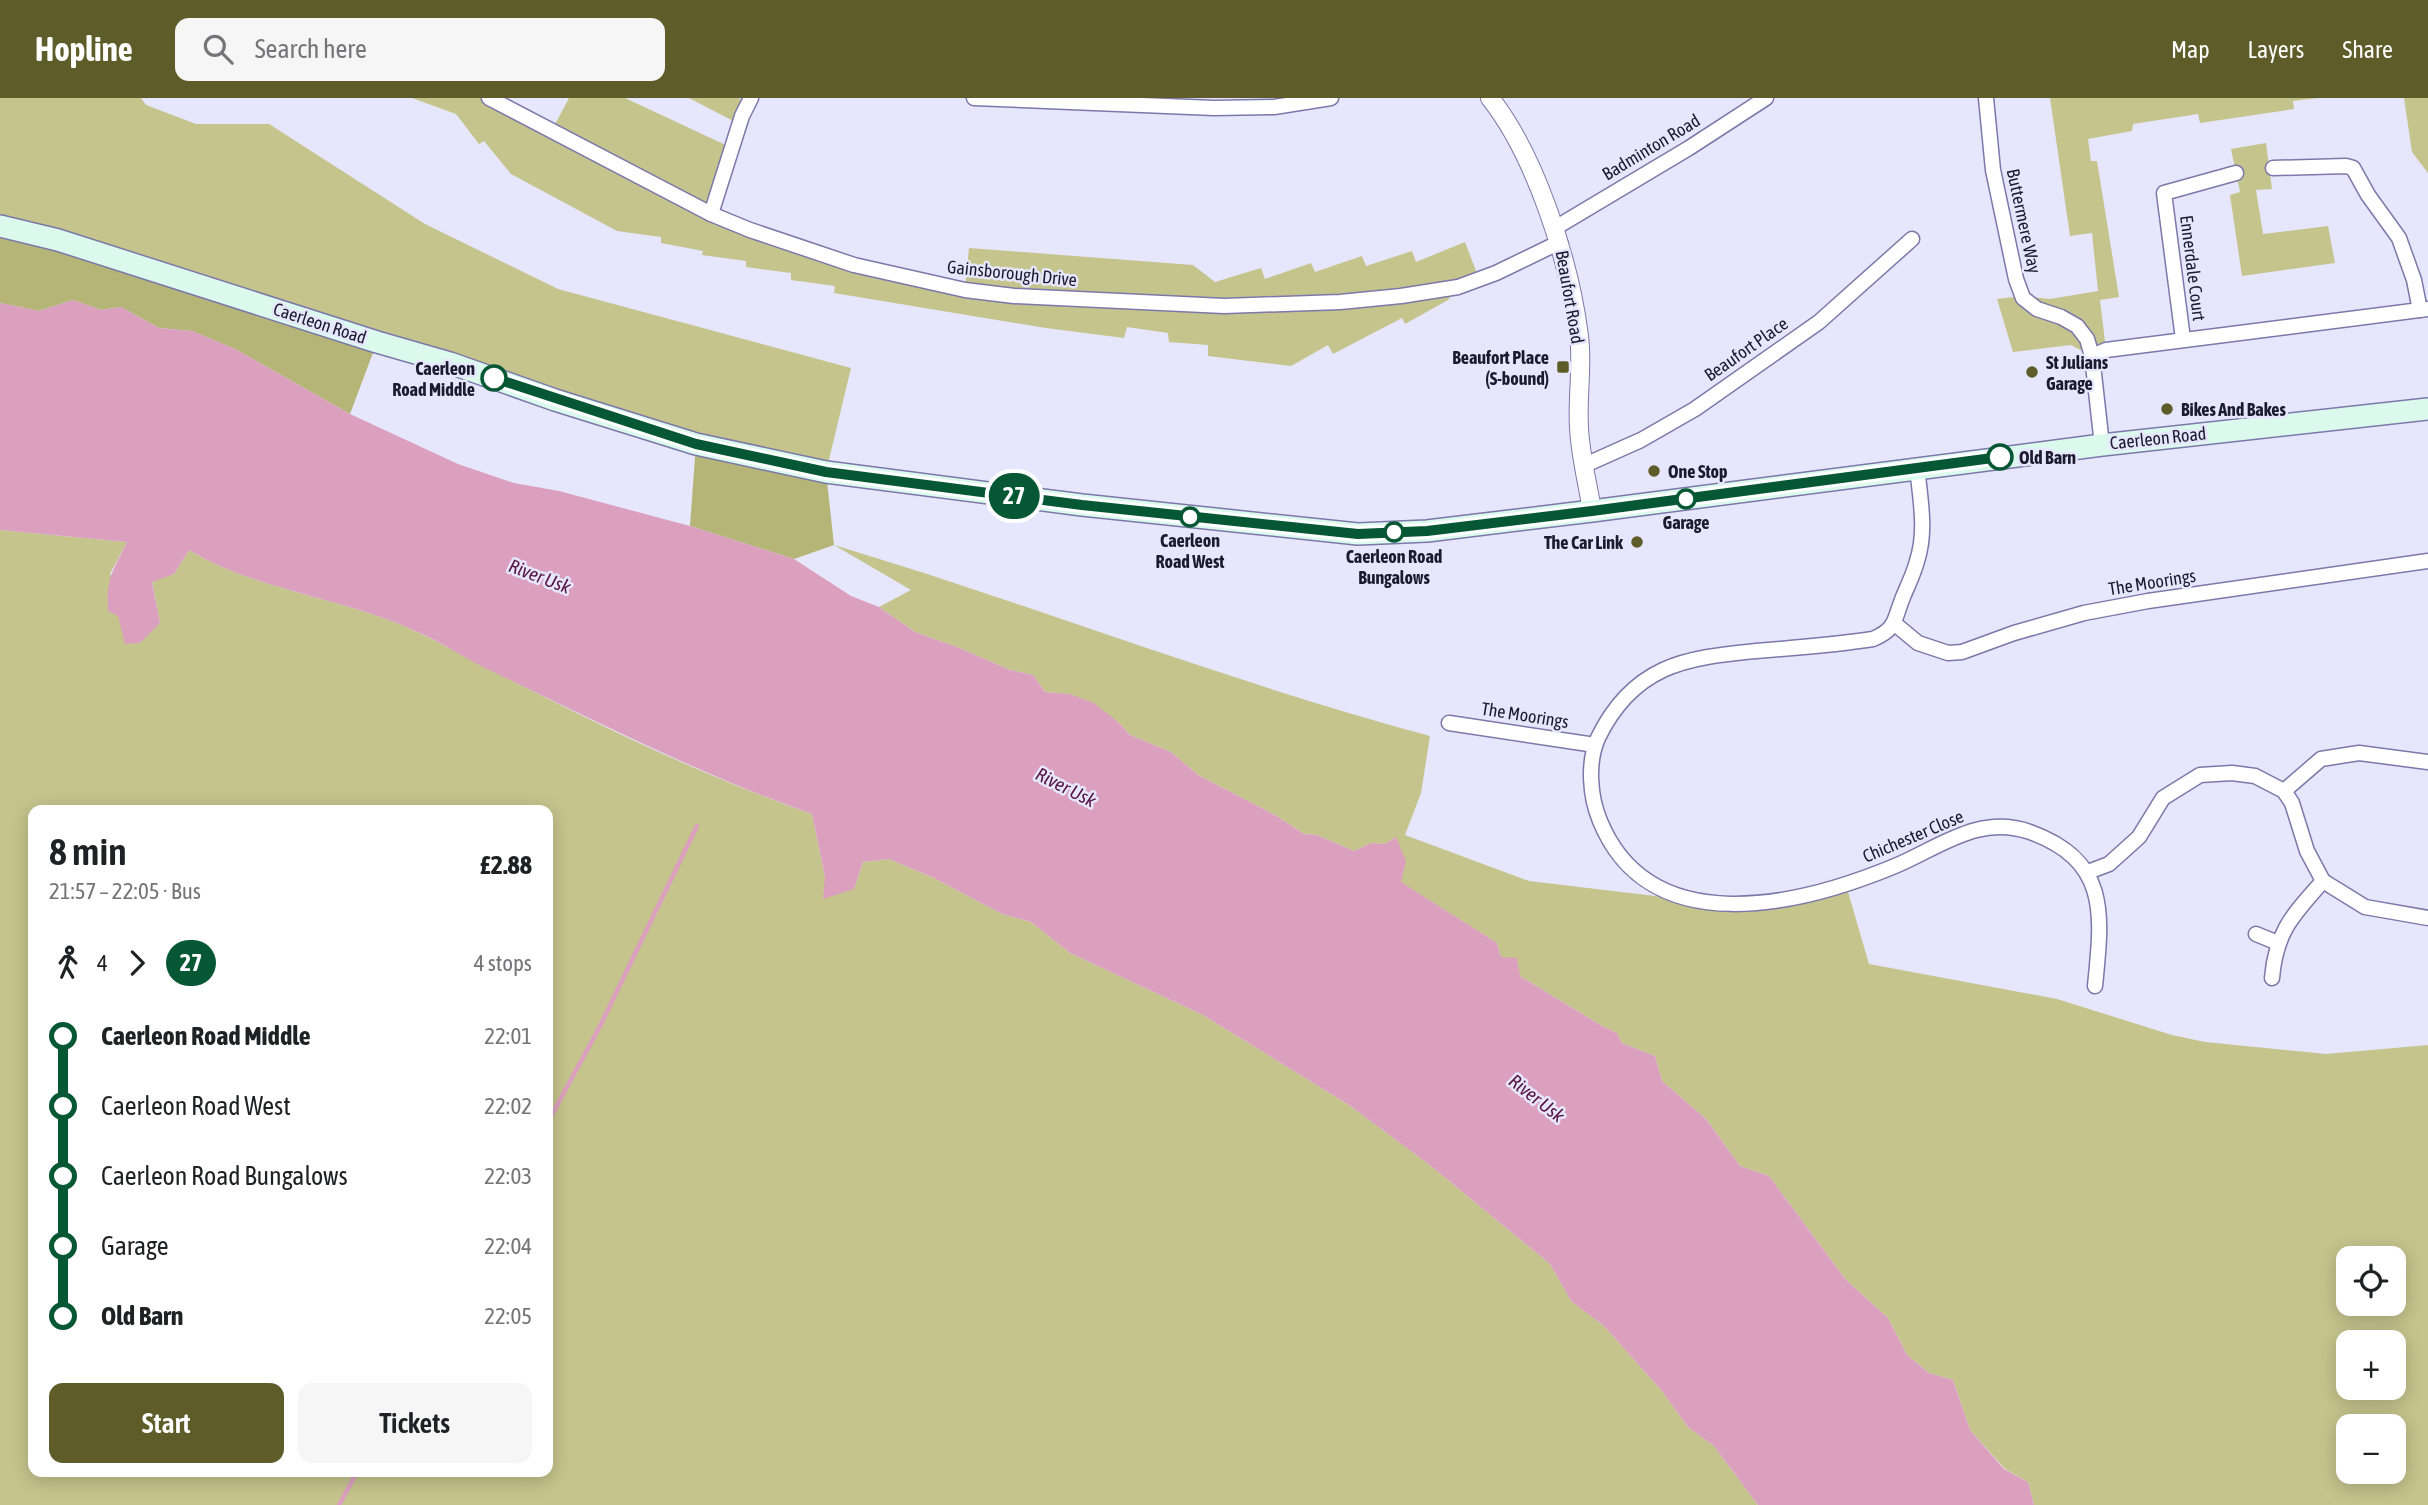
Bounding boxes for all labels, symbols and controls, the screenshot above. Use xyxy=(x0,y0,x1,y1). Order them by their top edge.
search box xyxy=(175,18,665,81)
text: Hopline xyxy=(35,30,133,68)
icon: search xyxy=(199,30,237,68)
text: Search here xyxy=(255,34,367,64)
text: Map xyxy=(2171,36,2210,63)
text: Layers xyxy=(2248,36,2304,63)
text: Share xyxy=(2342,36,2393,63)
street label: Badminton Road xyxy=(1598,110,1704,184)
street label: Buttermere Way xyxy=(2003,167,2045,275)
street label: Ennerdale Court xyxy=(2176,214,2210,322)
street label: Beaufort Road xyxy=(1551,249,1589,345)
street label: Gainsborough Drive xyxy=(946,256,1078,290)
street label: Caerleon Road xyxy=(271,298,369,348)
street label: Beaufort Place xyxy=(1700,313,1792,385)
place label: Beaufort Place (S-bound) xyxy=(1452,347,1549,389)
place label: St Julians Garage xyxy=(2046,352,2109,394)
place label: Caerleon Road Middle xyxy=(392,358,475,400)
marker: Beaufort Place (S-bound) xyxy=(1555,359,1571,375)
marker: St Julians Garage xyxy=(2024,364,2040,380)
marker: Caerleon Road Middle xyxy=(481,365,507,391)
place label: Bikes And Bakes xyxy=(2181,399,2286,420)
marker: Bikes And Bakes xyxy=(2159,401,2175,417)
street label: Caerleon Road xyxy=(2109,423,2207,453)
marker: Old Barn xyxy=(1987,444,2013,470)
place label: Old Barn xyxy=(2019,447,2076,468)
place label: One Stop xyxy=(1668,461,1727,482)
marker: One Stop xyxy=(1646,463,1662,479)
line badge: 27 xyxy=(982,473,1046,519)
text: 27 xyxy=(1003,482,1025,509)
marker: Garage xyxy=(1676,489,1696,509)
marker: Caerleon Road West xyxy=(1180,507,1200,527)
place label: Garage xyxy=(1663,512,1709,533)
marker: Caerleon Road Bungalows xyxy=(1384,522,1404,542)
place label: Caerleon Road West xyxy=(1155,530,1225,572)
place label: The Car Link xyxy=(1544,532,1624,553)
marker: The Car Link xyxy=(1629,534,1645,550)
place label: Caerleon Road Bungalows xyxy=(1346,546,1442,588)
water label: River Usk xyxy=(506,554,575,598)
street label: The Moorings xyxy=(2107,565,2197,599)
street label: The Moorings xyxy=(1480,698,1570,732)
water label: River Usk xyxy=(1032,763,1100,812)
street label: Chichester Close xyxy=(1859,805,1967,867)
text: 8 min xyxy=(49,830,127,873)
text: £2.88 xyxy=(480,850,532,880)
text: 21:57 – 22:05 · Bus xyxy=(49,878,201,904)
icon: walk xyxy=(49,944,87,982)
icon: forward xyxy=(118,944,156,982)
text: 27 xyxy=(180,949,202,976)
text: 4 xyxy=(97,950,108,976)
text: 4 stops xyxy=(474,950,532,976)
text: Caerleon Road Middle xyxy=(101,1021,311,1051)
text: 22:01 xyxy=(484,1023,532,1049)
water label: River Usk xyxy=(1505,1069,1570,1127)
text: Caerleon Road West xyxy=(101,1091,291,1121)
text: 22:02 xyxy=(484,1093,532,1119)
text: Caerleon Road Bungalows xyxy=(101,1161,348,1191)
text: 22:03 xyxy=(484,1163,532,1189)
text: Garage xyxy=(101,1231,169,1261)
text: 22:04 xyxy=(484,1233,532,1259)
map controls xyxy=(2336,1246,2406,1484)
button: locate xyxy=(2336,1246,2406,1316)
text: Old Barn xyxy=(101,1301,183,1331)
text: 22:05 xyxy=(484,1303,532,1329)
button: + xyxy=(2336,1330,2406,1400)
button: Start xyxy=(49,1383,284,1463)
button: Tickets xyxy=(298,1383,532,1463)
button: − xyxy=(2336,1414,2406,1484)

